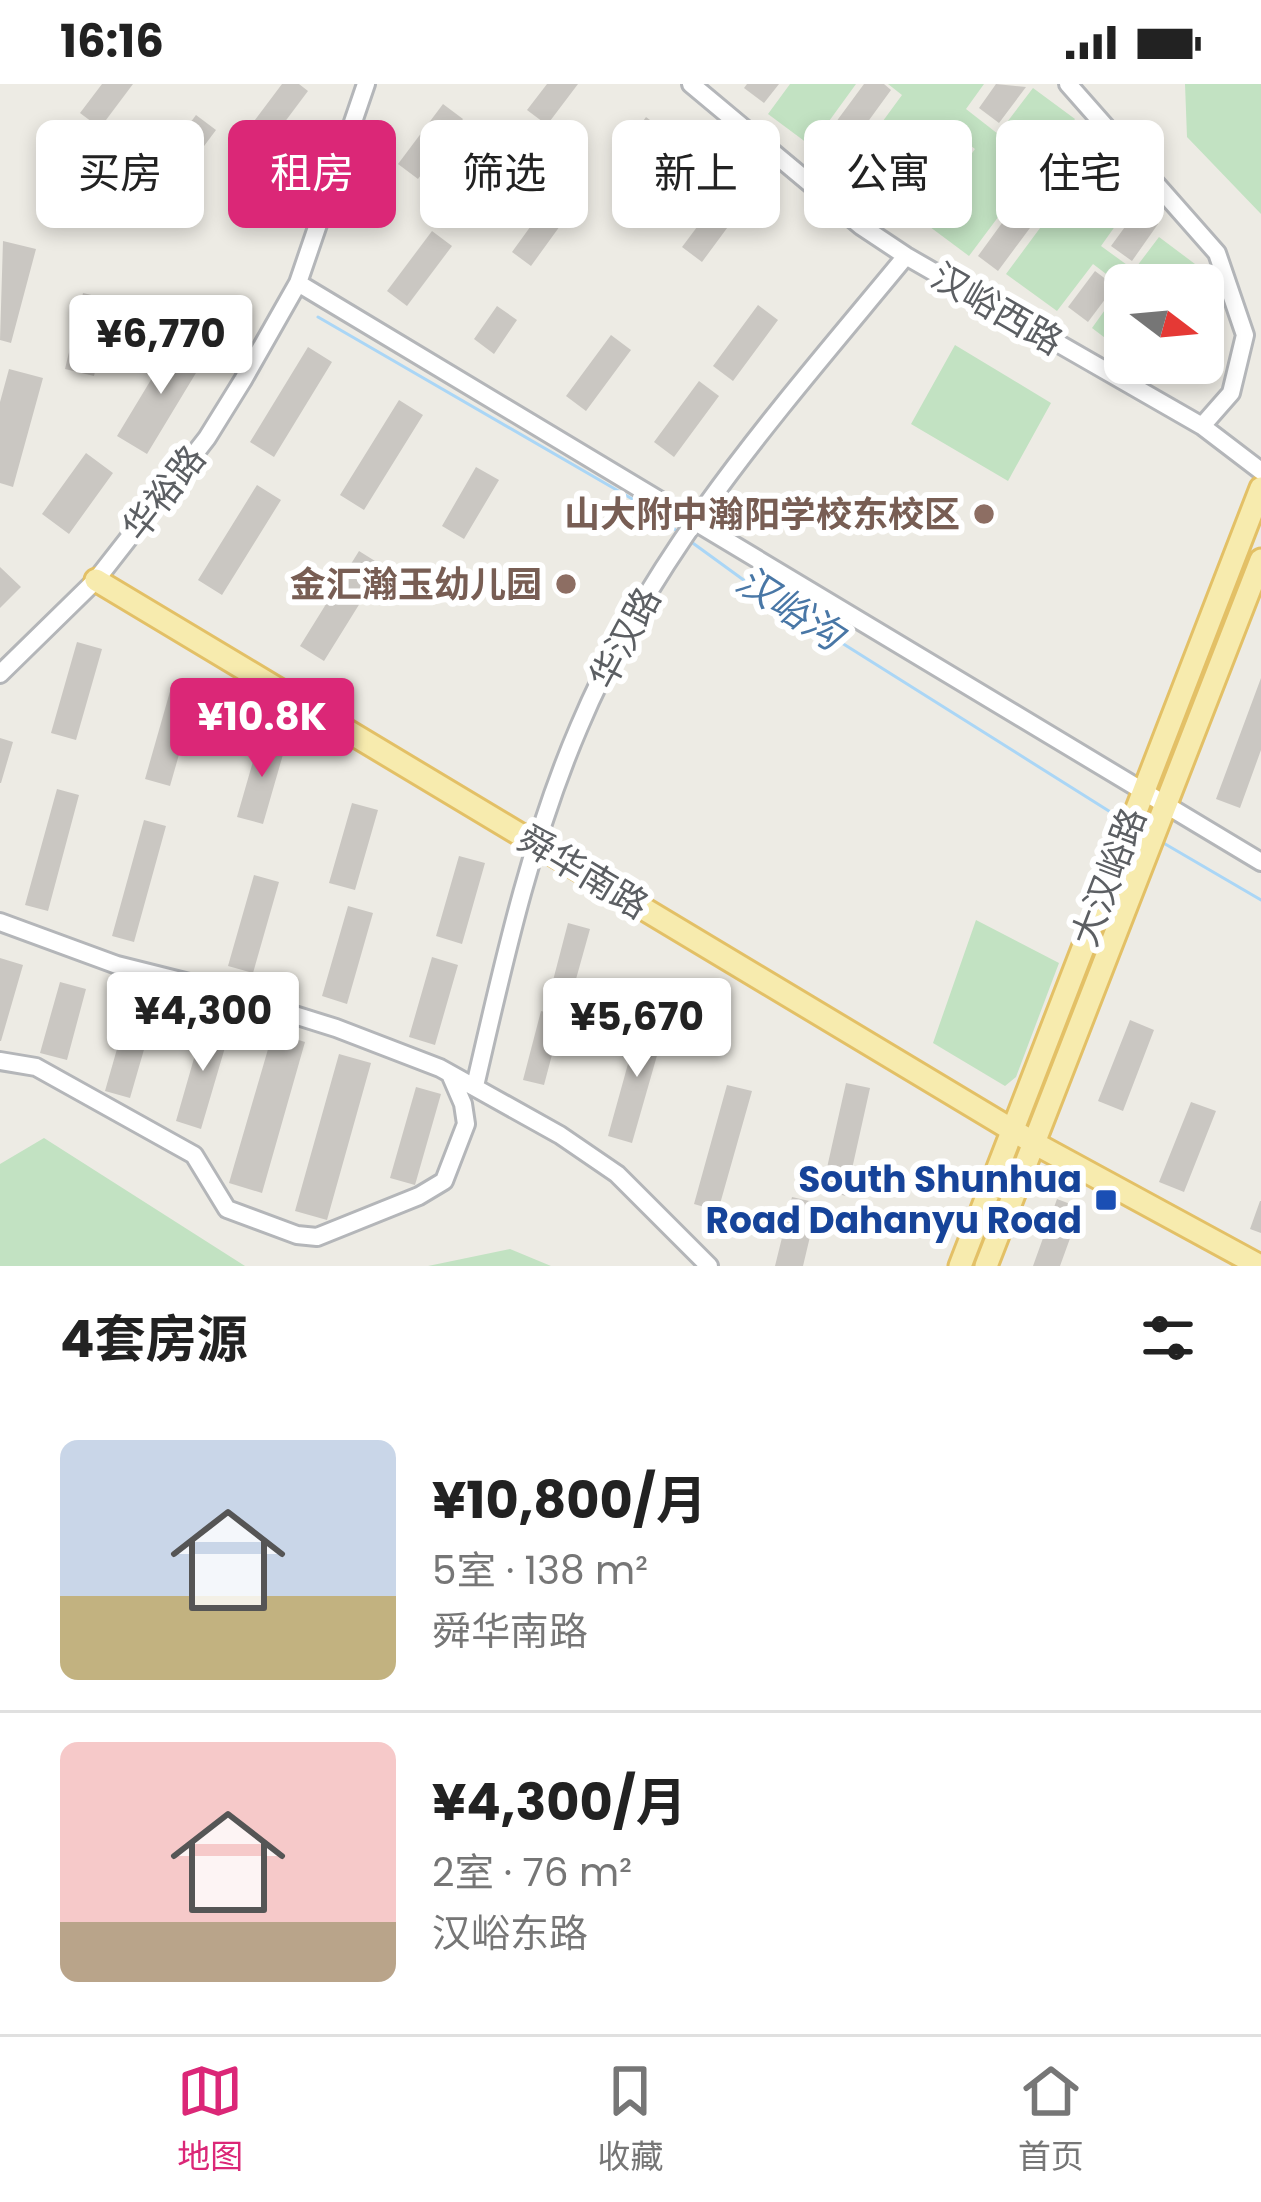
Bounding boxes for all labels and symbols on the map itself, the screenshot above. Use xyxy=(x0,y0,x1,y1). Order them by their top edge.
street label: 汉峪西路 xyxy=(922,251,1072,367)
north arrow xyxy=(1104,264,1224,384)
pin: ¥6,770 xyxy=(63,295,259,397)
street label: 华裕路 xyxy=(111,435,217,551)
place label: 山大附中瀚阳学校东校区 xyxy=(564,489,960,540)
marker: 山大附中瀚阳学校东校区 xyxy=(971,501,997,527)
water label: 汉峪沟 xyxy=(726,553,857,665)
place label: 金汇瀚玉幼儿园 xyxy=(290,559,542,610)
marker: 金汇瀚玉幼儿园 xyxy=(553,571,579,597)
street label: 华汉路 xyxy=(577,578,673,698)
pin: ¥10.8K xyxy=(164,678,360,780)
street label: 大汉峪路 xyxy=(1059,801,1159,953)
street label: 舜华南路 xyxy=(508,813,658,931)
pin: ¥4,300 xyxy=(105,972,301,1074)
pin: ¥5,670 xyxy=(539,978,735,1080)
place label: South Shunhua Road Dahanyu Road xyxy=(706,1154,1082,1246)
marker: South Shunhua Road Dahanyu Road xyxy=(1093,1187,1119,1213)

